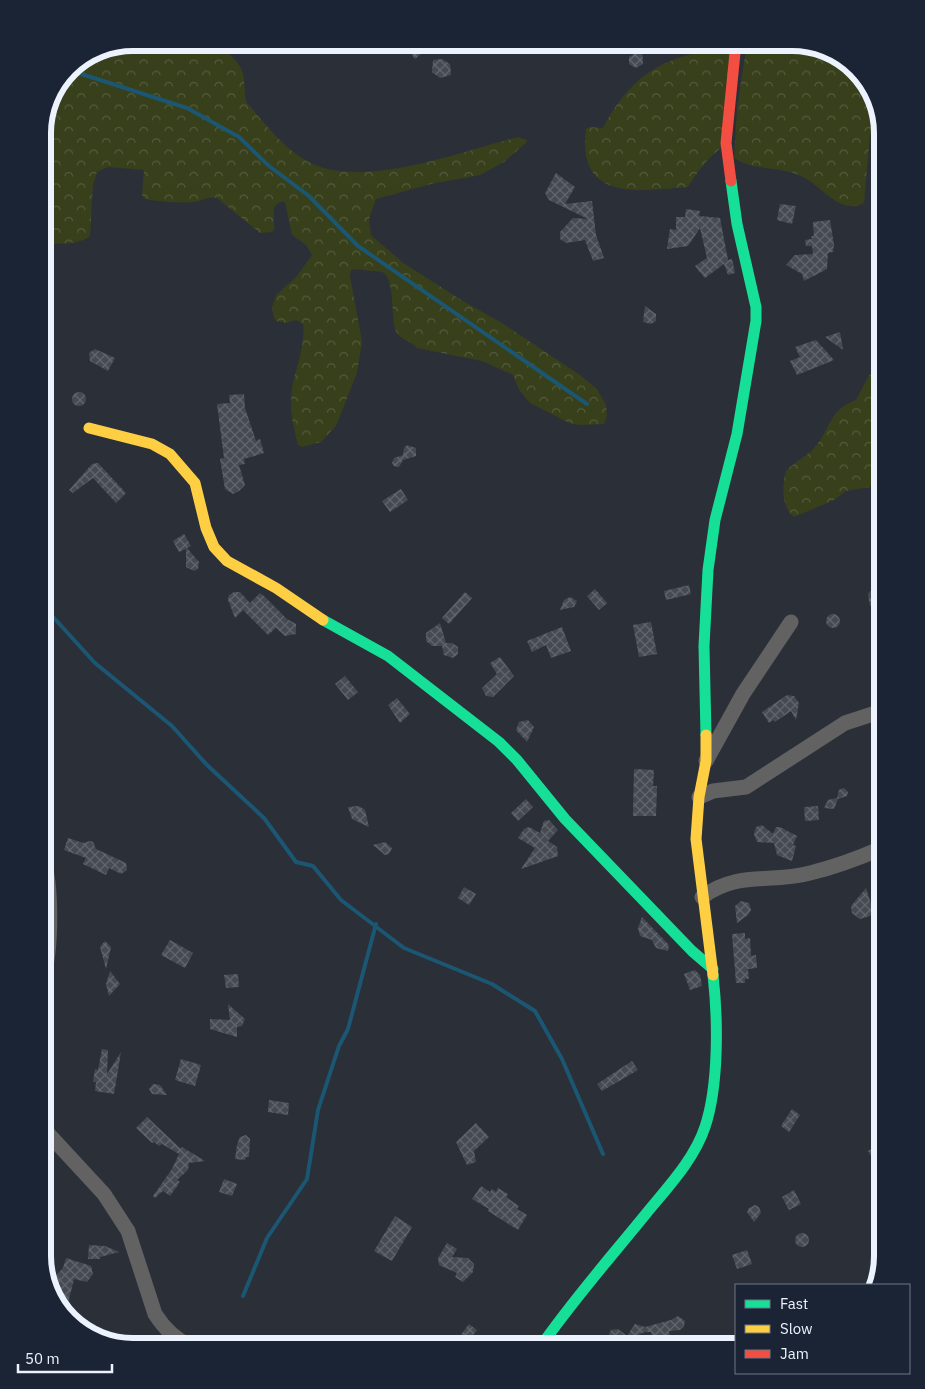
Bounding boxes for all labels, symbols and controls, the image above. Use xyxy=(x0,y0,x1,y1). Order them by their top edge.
legend xyxy=(735,1284,910,1374)
text: Fast xyxy=(780,1294,808,1313)
text: Slow xyxy=(780,1319,813,1338)
scale bar xyxy=(18,1342,111,1374)
text: Jam xyxy=(780,1344,809,1363)
text: 50 m xyxy=(25,1349,60,1368)

